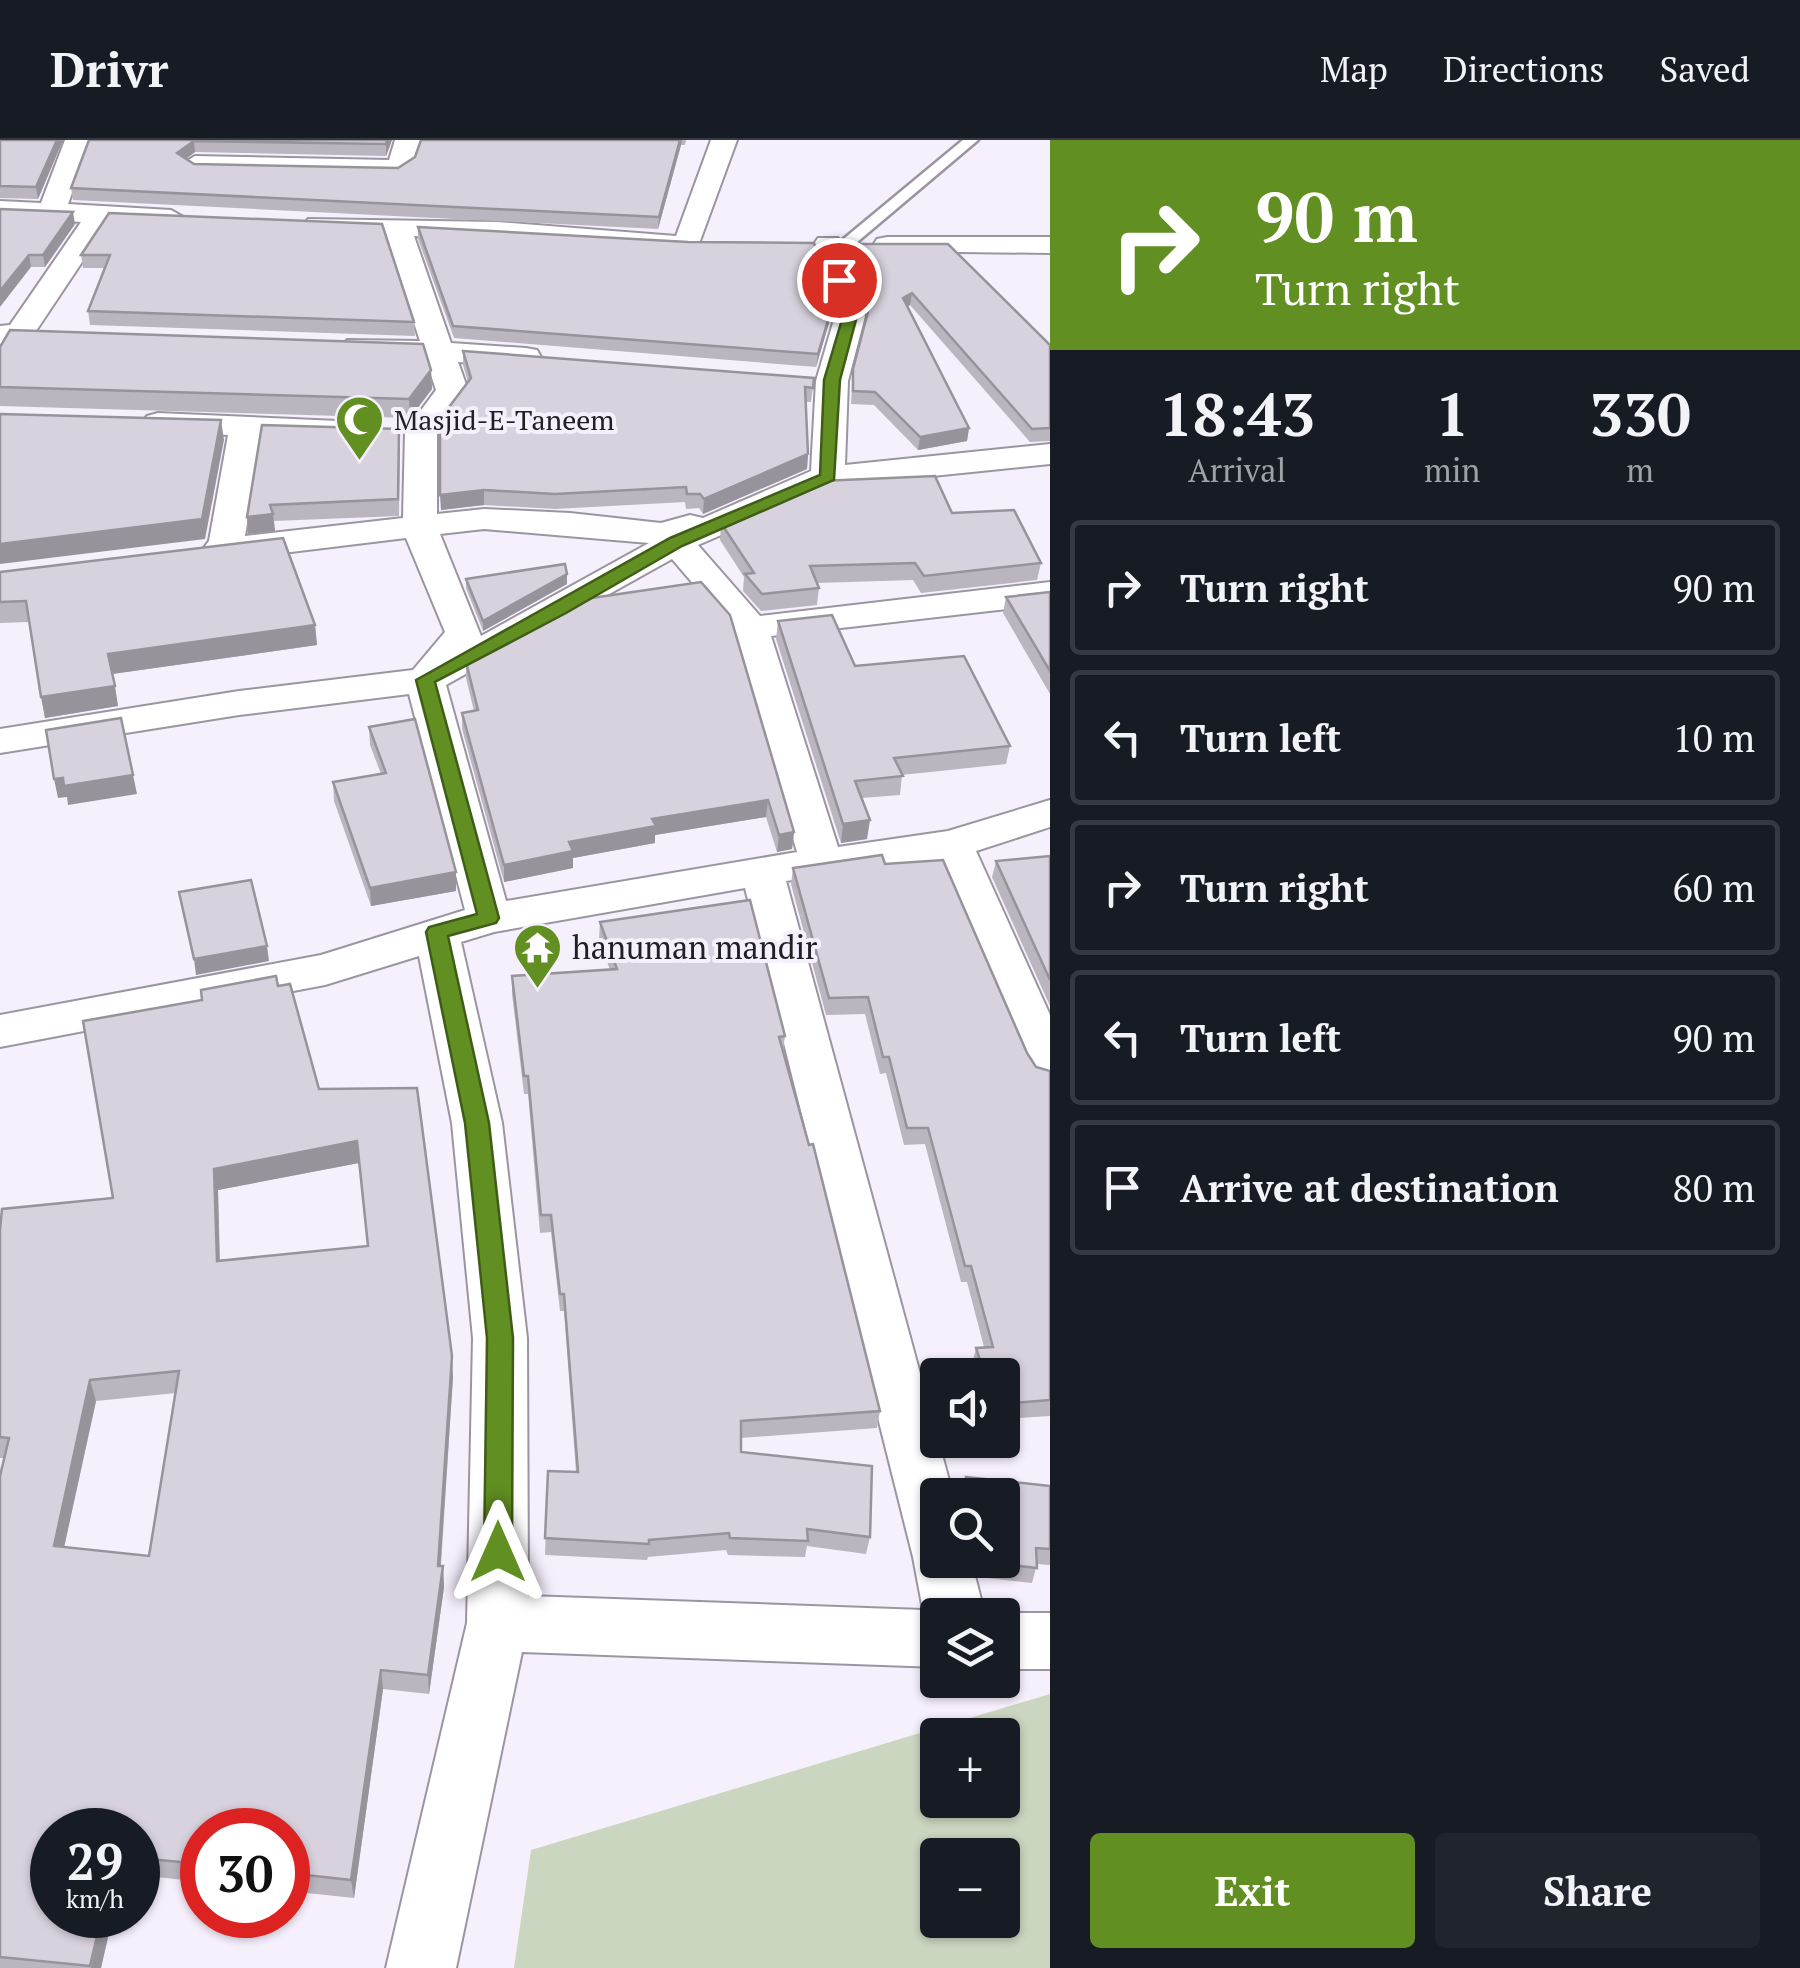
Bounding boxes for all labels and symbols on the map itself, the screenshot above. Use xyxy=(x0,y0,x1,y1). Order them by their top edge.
pin xyxy=(797,238,882,323)
mosque icon: Masjid-E-Taneem xyxy=(333,394,385,462)
place label: Masjid-E-Taneem xyxy=(394,401,615,438)
temple icon: hanuman mandir xyxy=(511,922,563,990)
place label: hanuman mandir xyxy=(572,926,818,968)
position arrow xyxy=(446,1500,550,1604)
speed limit sign: 30 xyxy=(180,1808,310,1938)

